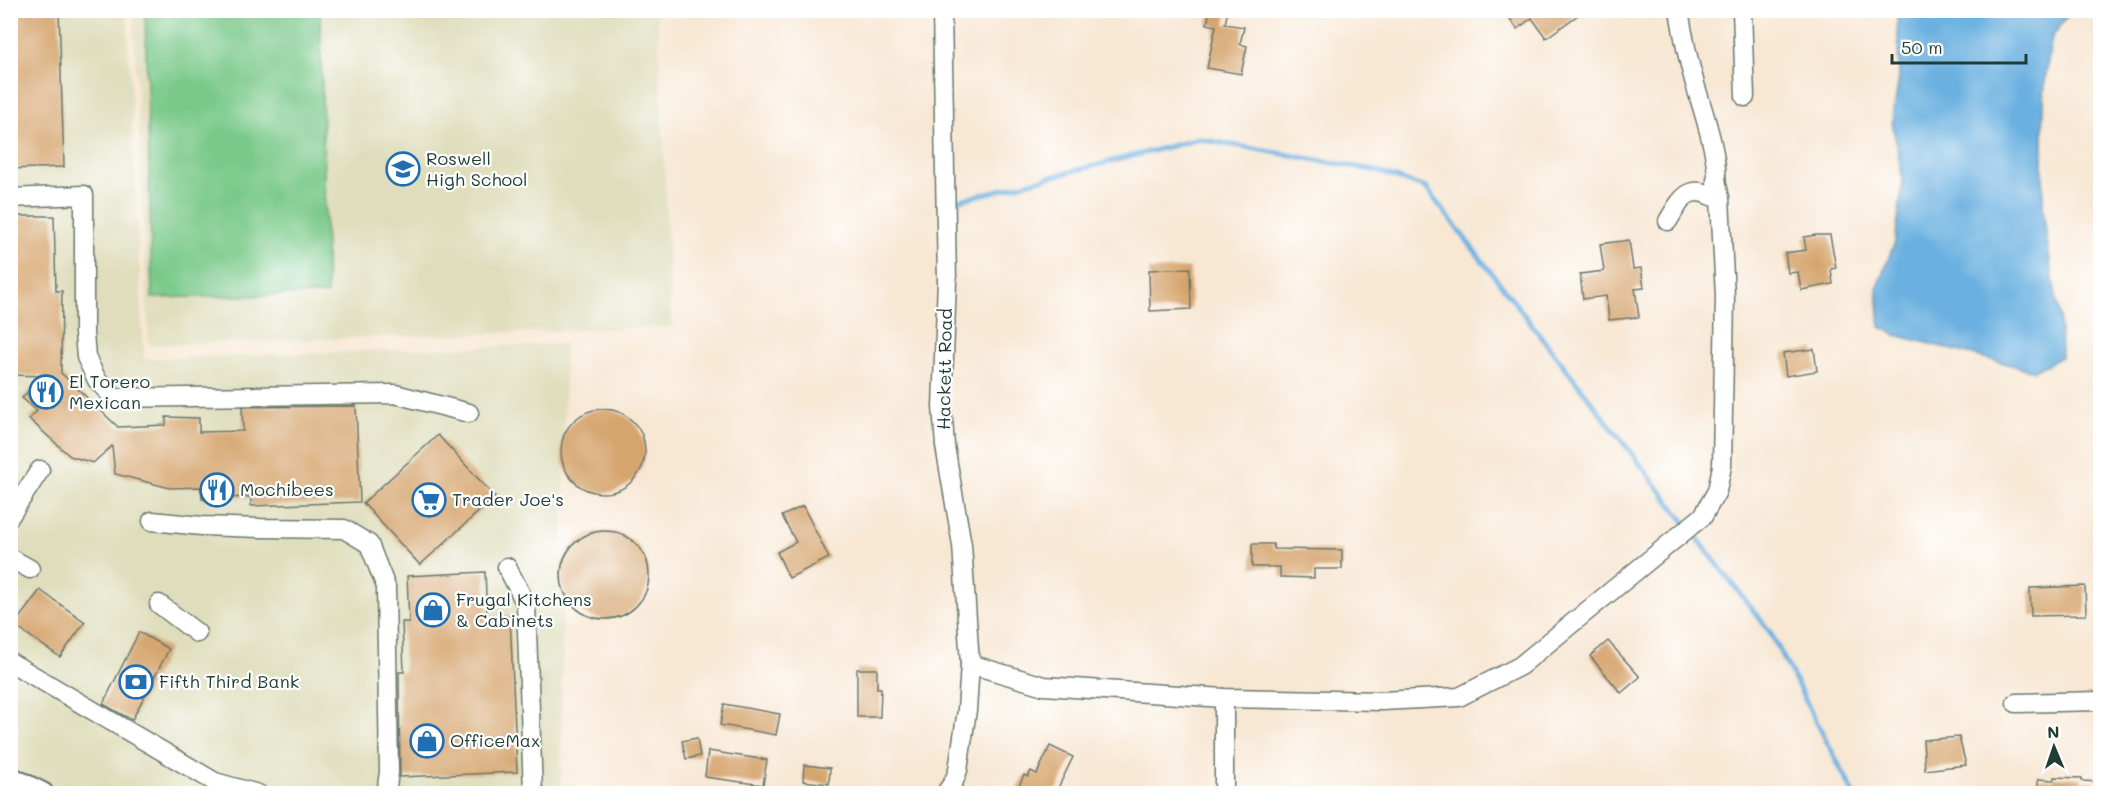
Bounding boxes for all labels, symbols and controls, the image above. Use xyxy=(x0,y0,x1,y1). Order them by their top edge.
scale bar xyxy=(1892,27,2026,65)
text: 50 m xyxy=(1901,35,1943,59)
place label: Roswell High School xyxy=(426,146,527,191)
school or university icon: Roswell High School xyxy=(385,151,421,187)
street label: Hackett Road xyxy=(931,308,957,430)
place label: El Torero Mexican xyxy=(69,369,151,414)
restaurant icon: El Torero Mexican xyxy=(28,374,64,410)
restaurant icon: Mochibees xyxy=(199,472,235,508)
place label: Mochibees xyxy=(240,477,334,501)
supermarket icon: Trader Joe's xyxy=(411,482,447,518)
place label: Trader Joe's xyxy=(452,487,564,511)
place label: Frugal Kitchens & Cabinets xyxy=(456,587,592,632)
shop icon: Frugal Kitchens & Cabinets xyxy=(415,592,451,628)
bank icon: Fifth Third Bank xyxy=(118,664,154,700)
place label: Fifth Third Bank xyxy=(159,669,299,693)
north arrow xyxy=(2024,717,2084,777)
text: N xyxy=(2047,721,2060,742)
shop icon: OfficeMax xyxy=(409,723,445,759)
place label: OfficeMax xyxy=(450,728,540,752)

